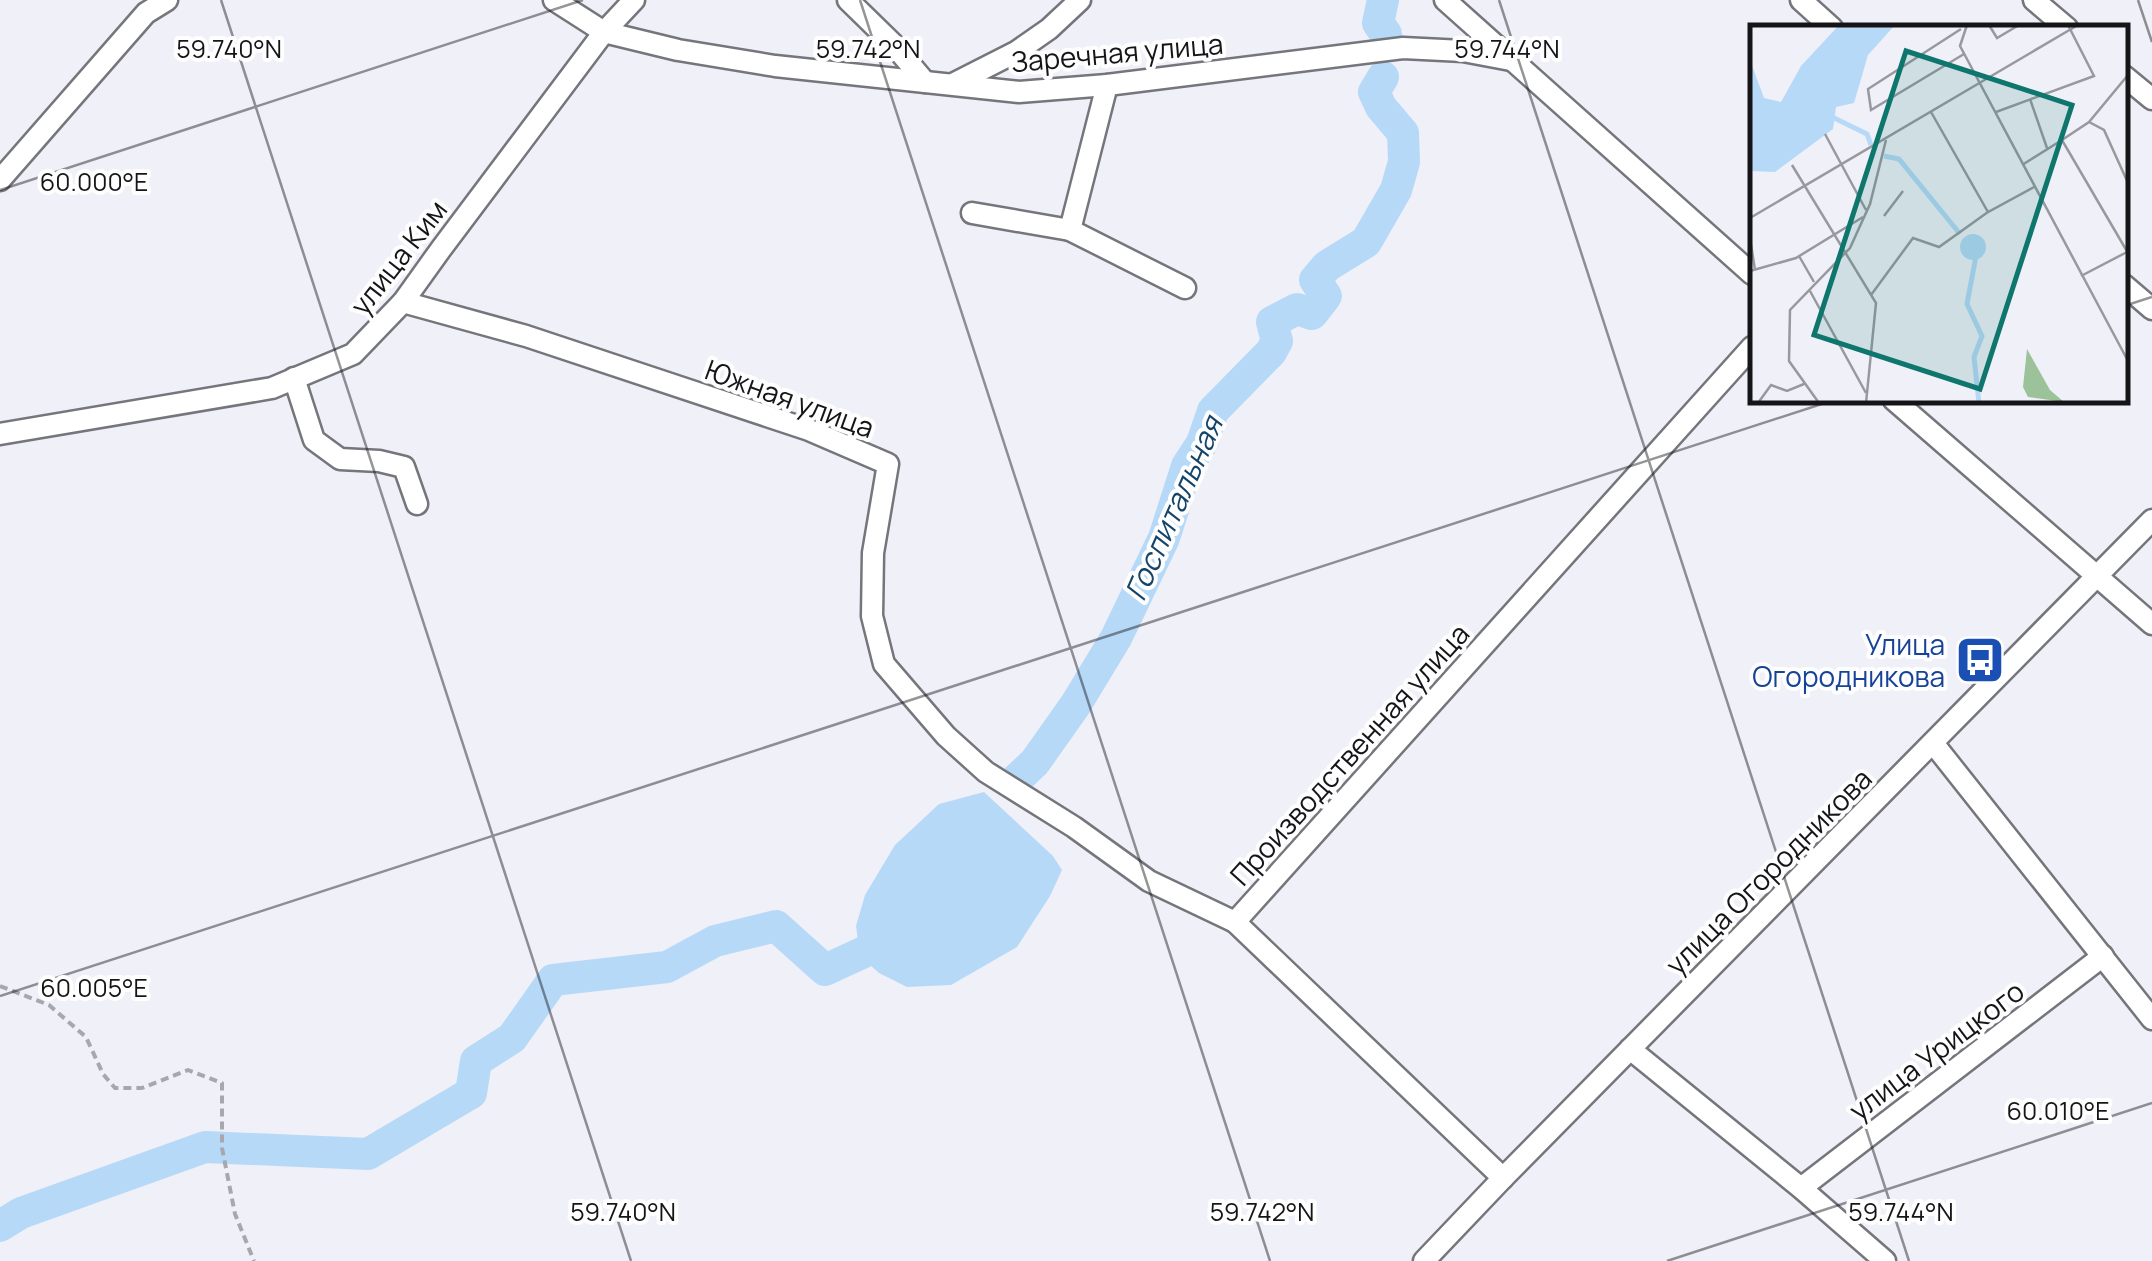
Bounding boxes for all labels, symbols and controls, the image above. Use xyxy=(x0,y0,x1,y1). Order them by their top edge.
street label: Заречная улица xyxy=(1009,24,1225,80)
inset map xyxy=(1750,25,2127,402)
text: 59.740°N xyxy=(176,31,282,66)
text: 59.742°N xyxy=(816,31,920,66)
text: 59.744°N xyxy=(1454,31,1560,66)
text: 60.000°E xyxy=(40,164,148,199)
street label: улица Ким xyxy=(341,191,455,323)
street label: Южная улица xyxy=(700,350,880,446)
water label: Госпитальная xyxy=(1114,407,1233,606)
street label: Производственная улица xyxy=(1221,615,1477,893)
place label: Улица Огородникова xyxy=(1752,625,1945,695)
bus stop icon: Улица Огородникова xyxy=(1954,634,2006,686)
street label: улица Огородникова xyxy=(1657,760,1879,982)
text: 60.005°E xyxy=(40,970,148,1005)
street label: улица Урицкого xyxy=(1841,972,2031,1128)
text: 60.010°E xyxy=(2007,1093,2109,1128)
text: 59.740°N xyxy=(570,1194,676,1229)
text: 59.742°N xyxy=(1210,1194,1314,1229)
text: 59.744°N xyxy=(1848,1194,1954,1229)

